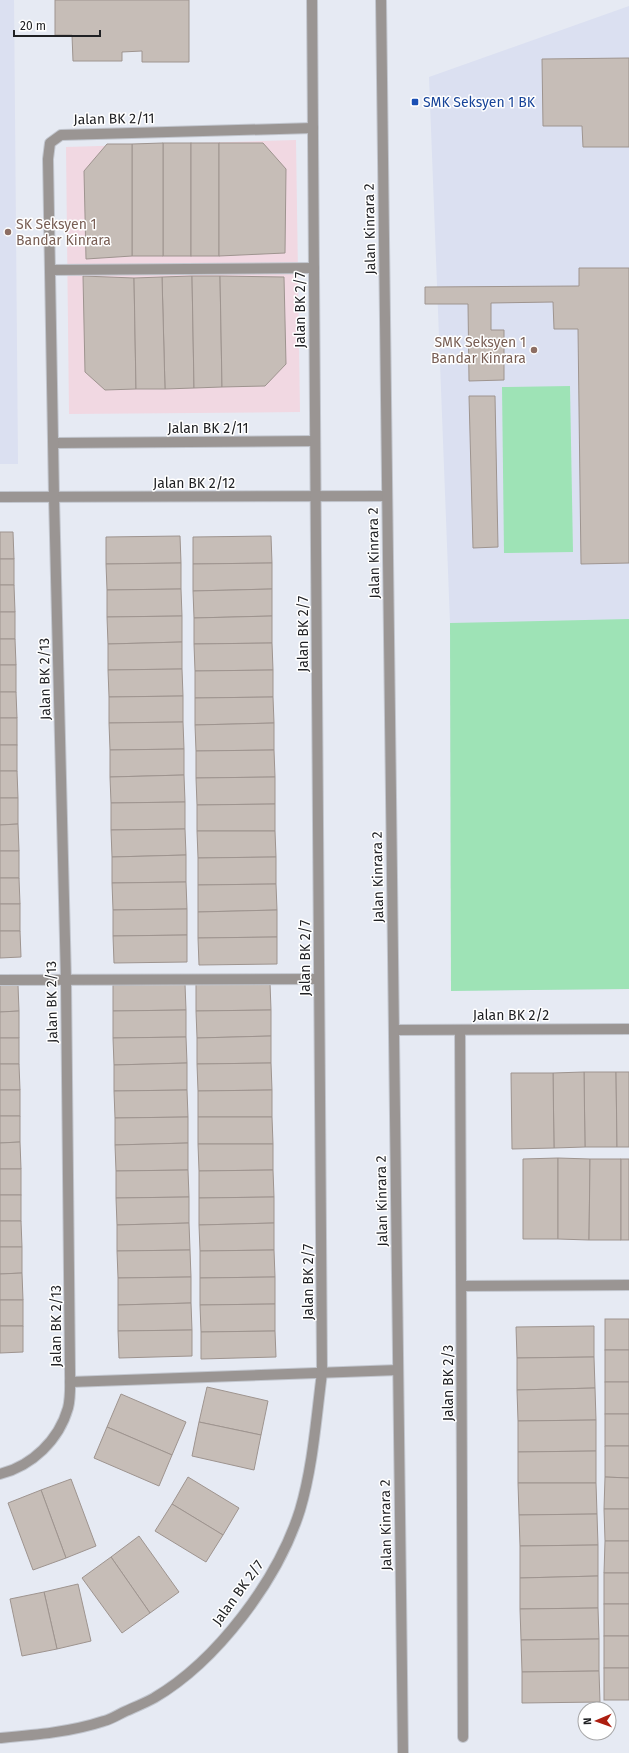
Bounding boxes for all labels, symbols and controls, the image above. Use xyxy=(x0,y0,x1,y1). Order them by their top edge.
scale bar xyxy=(14,12,100,38)
text: 20 m xyxy=(20,19,46,33)
place label: SMK Seksyen 1 BK xyxy=(423,94,536,111)
marker: SMK Seksyen 1 BK xyxy=(410,97,420,107)
street label: Jalan BK 2/11 xyxy=(73,110,155,128)
street label: Jalan Kinrara 2 xyxy=(361,183,379,275)
place label: SK Seksyen 1 Bandar Kinrara xyxy=(16,216,111,249)
marker: SK Seksyen 1 Bandar Kinrara xyxy=(3,227,13,237)
street label: Jalan BK 2/7 xyxy=(292,272,309,348)
place label: SMK Seksyen 1 Bandar Kinrara xyxy=(431,334,526,367)
marker: SMK Seksyen 1 Bandar Kinrara xyxy=(529,345,539,355)
street label: Jalan BK 2/11 xyxy=(167,420,249,437)
street label: Jalan BK 2/12 xyxy=(153,475,235,492)
street label: Jalan Kinrara 2 xyxy=(365,507,383,599)
street label: Jalan BK 2/7 xyxy=(295,596,312,672)
street label: Jalan BK 2/13 xyxy=(36,638,54,720)
street label: Jalan Kinrara 2 xyxy=(369,831,387,923)
street label: Jalan BK 2/7 xyxy=(297,920,314,996)
street label: Jalan BK 2/13 xyxy=(43,961,61,1043)
street label: Jalan BK 2/2 xyxy=(473,1007,549,1024)
street label: Jalan Kinrara 2 xyxy=(373,1155,391,1247)
street label: Jalan BK 2/7 xyxy=(300,1244,317,1320)
street label: Jalan BK 2/13 xyxy=(48,1285,65,1367)
street label: Jalan BK 2/3 xyxy=(440,1345,457,1421)
street label: Jalan Kinrara 2 xyxy=(377,1479,395,1571)
street label: Jalan BK 2/7 xyxy=(209,1557,267,1629)
north arrow xyxy=(577,1701,617,1741)
text: N xyxy=(581,1717,594,1725)

